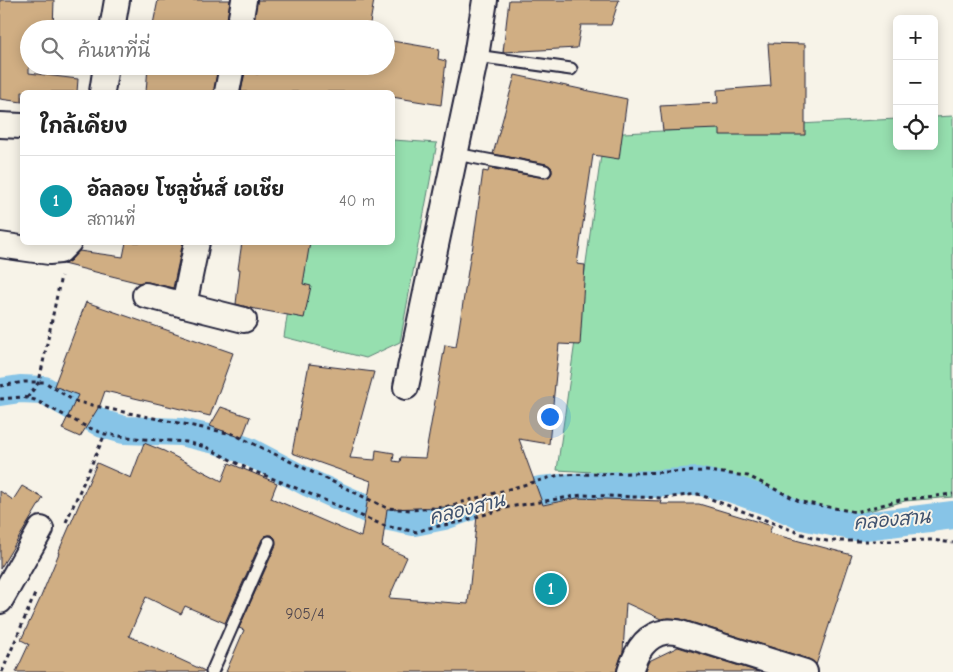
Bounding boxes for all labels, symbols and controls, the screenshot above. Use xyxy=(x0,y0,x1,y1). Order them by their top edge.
map controls xyxy=(893,15,938,150)
button: + xyxy=(893,15,938,60)
search box xyxy=(20,20,395,75)
icon: search xyxy=(38,34,66,62)
text: ค้นหาที่นี่ xyxy=(78,40,150,62)
button: − xyxy=(893,60,938,105)
button: locate xyxy=(893,105,938,150)
text: ใกล้เคียง xyxy=(40,114,127,138)
text: อัลลอย โซลูชั่นส์ เอเชีย xyxy=(87,179,284,201)
text: 1 xyxy=(53,192,59,210)
text: 40 m xyxy=(339,192,375,210)
text: สถานที่ xyxy=(87,211,135,229)
your location xyxy=(537,404,563,430)
water label: คลองสาน xyxy=(427,489,508,529)
water label: คลองสาน xyxy=(853,506,933,534)
pin: 1 xyxy=(535,570,567,608)
house number: 905/4 xyxy=(285,605,325,623)

